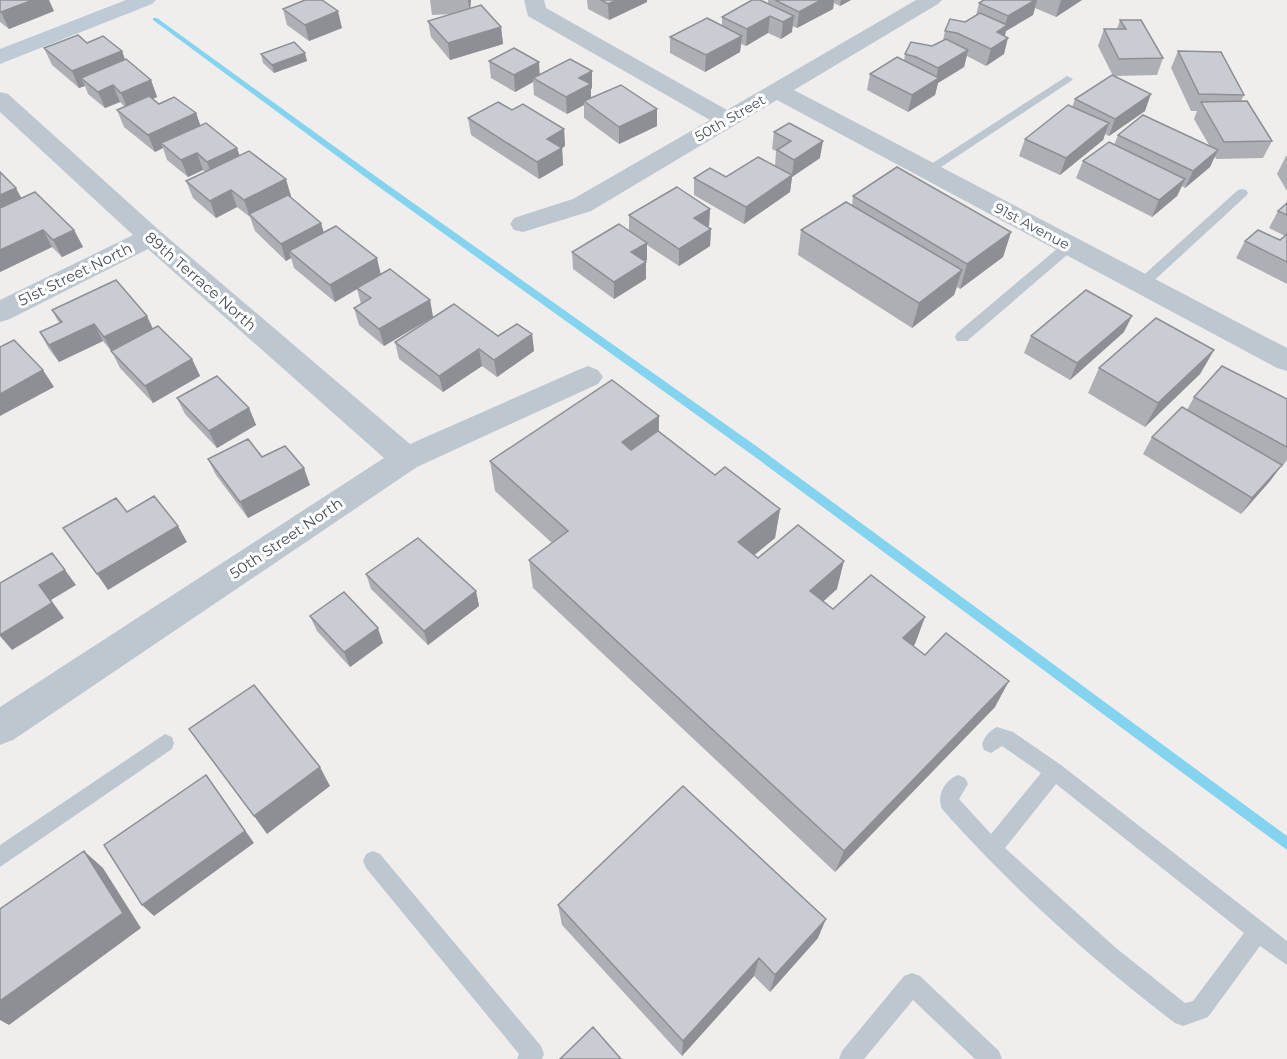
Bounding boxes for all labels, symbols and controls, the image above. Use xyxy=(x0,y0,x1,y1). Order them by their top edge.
street label: 50th Street xyxy=(692,90,769,145)
street label: 91st Avenue xyxy=(991,199,1073,253)
street label: 89th Terrace North xyxy=(141,227,261,335)
street label: 51st Street North xyxy=(15,238,135,310)
street label: 50th Street North xyxy=(226,493,346,583)

